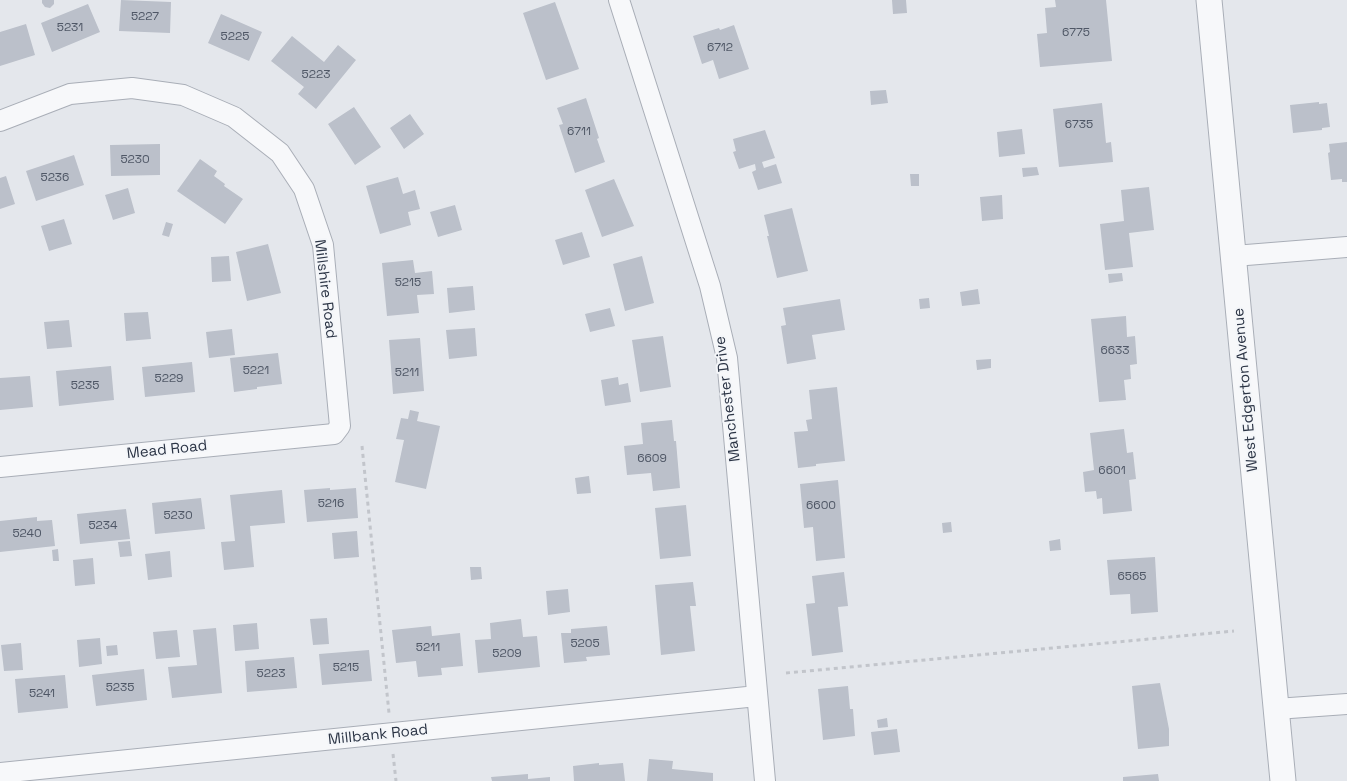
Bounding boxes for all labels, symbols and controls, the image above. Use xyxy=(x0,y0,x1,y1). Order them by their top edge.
house number: 5227 xyxy=(131,10,159,24)
house number: 5231 xyxy=(57,21,83,35)
house number: 6775 xyxy=(1062,26,1090,40)
house number: 5225 xyxy=(221,30,249,44)
house number: 6712 xyxy=(707,41,733,55)
house number: 5223 xyxy=(302,68,330,82)
house number: 6735 xyxy=(1065,118,1093,132)
house number: 6711 xyxy=(567,125,591,139)
house number: 5230 xyxy=(120,153,150,167)
house number: 5236 xyxy=(41,171,69,185)
street label: Millshire Road xyxy=(310,238,340,340)
house number: 5215 xyxy=(395,276,421,290)
street label: West Edgerton Avenue xyxy=(1230,307,1262,473)
street label: Manchester Drive xyxy=(711,335,745,463)
house number: 6633 xyxy=(1100,344,1130,358)
house number: 5221 xyxy=(243,364,269,378)
house number: 5211 xyxy=(395,366,419,380)
house number: 5229 xyxy=(155,372,183,386)
house number: 5235 xyxy=(71,379,99,393)
street label: Mead Road xyxy=(126,437,208,463)
house number: 6609 xyxy=(637,452,667,466)
house number: 6601 xyxy=(1098,464,1126,478)
house number: 5216 xyxy=(318,497,344,511)
house number: 6600 xyxy=(806,499,836,513)
house number: 5230 xyxy=(163,509,193,523)
house number: 5234 xyxy=(88,519,118,533)
house number: 5240 xyxy=(12,527,42,541)
house number: 6565 xyxy=(1117,570,1147,584)
house number: 5205 xyxy=(570,637,600,651)
house number: 5211 xyxy=(416,641,440,655)
house number: 5209 xyxy=(492,647,522,661)
house number: 5215 xyxy=(333,661,359,675)
house number: 5223 xyxy=(257,667,285,681)
house number: 5235 xyxy=(106,681,134,695)
house number: 5241 xyxy=(29,687,55,701)
street label: Millbank Road xyxy=(327,721,429,749)

